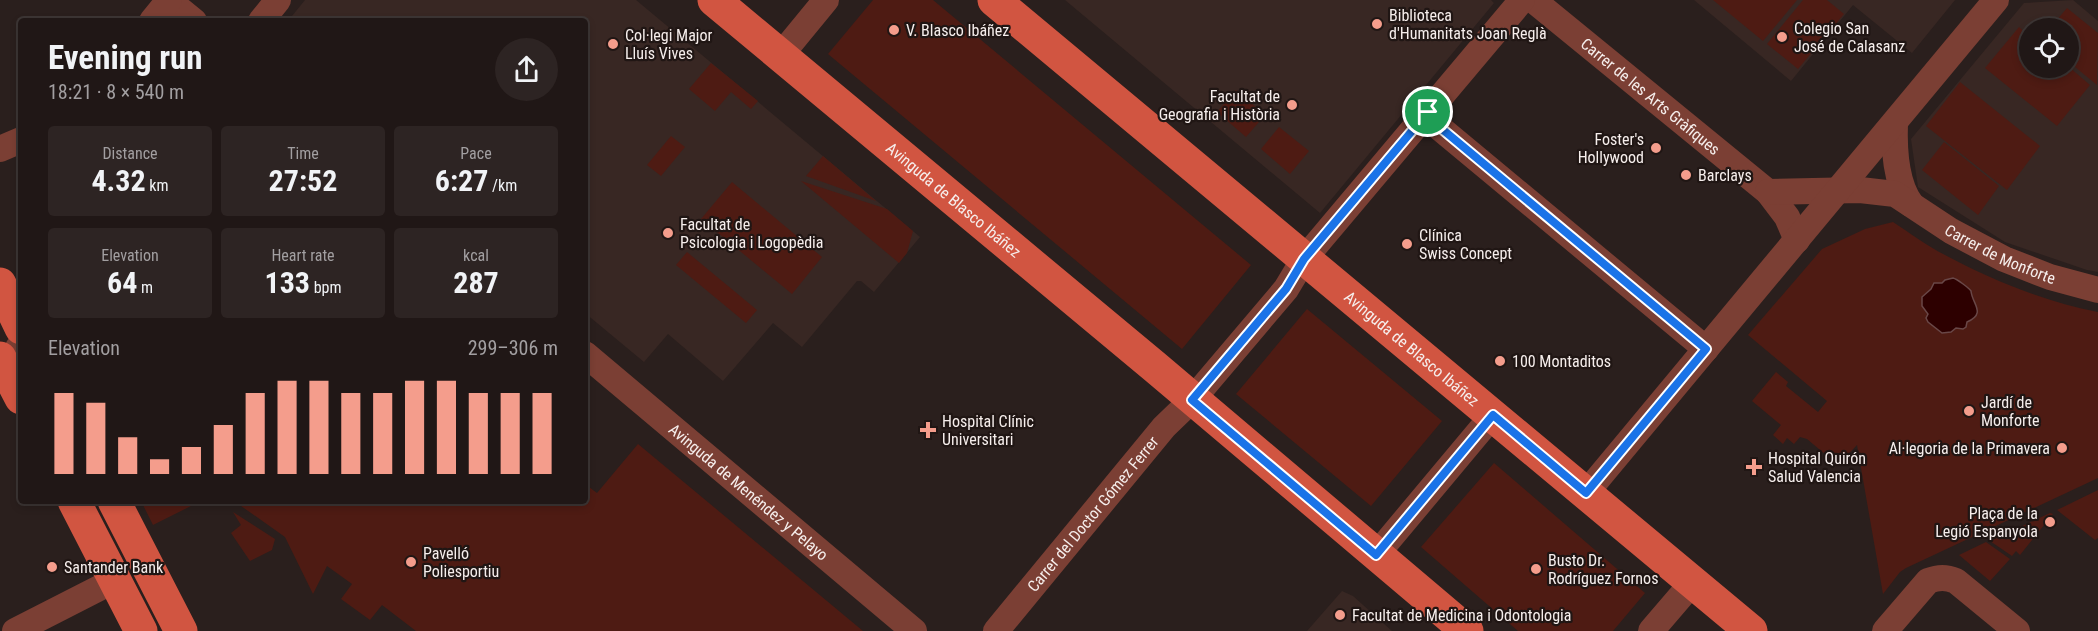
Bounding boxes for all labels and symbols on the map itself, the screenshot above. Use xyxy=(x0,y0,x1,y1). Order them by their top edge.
place label: Biblioteca d'Humanitats Joan Reglà xyxy=(1389,6,1547,43)
marker: Biblioteca d'Humanitats Joan Reglà xyxy=(1370,17,1384,31)
place label: Colegio San José de Calasanz xyxy=(1794,19,1905,56)
place label: V. Blasco Ibáñez xyxy=(906,21,1009,40)
marker: V. Blasco Ibáñez xyxy=(887,23,901,37)
place label: Col·legi Major Lluís Vives xyxy=(625,26,712,63)
marker: Colegio San José de Calasanz xyxy=(1775,30,1789,44)
street label: Carrer de les Arts Gràfiques xyxy=(1577,34,1724,159)
marker: Col·legi Major Lluís Vives xyxy=(606,37,620,51)
pin xyxy=(1402,86,1453,137)
place label: Facultat de Geografia i Història xyxy=(1159,87,1280,124)
marker: Facultat de Geografia i Història xyxy=(1285,98,1299,112)
place label: Foster's Hollywood xyxy=(1578,130,1644,167)
street label: Avinguda de Blasco Ibáñez xyxy=(882,138,1025,261)
marker: Foster's Hollywood xyxy=(1649,141,1663,155)
place label: Barclays xyxy=(1698,166,1752,185)
marker: Barclays xyxy=(1679,168,1693,182)
place label: Facultat de Psicologia i Logopèdia xyxy=(680,215,823,252)
street label: Carrer de Monforte xyxy=(1941,221,2057,288)
marker: Facultat de Psicologia i Logopèdia xyxy=(661,226,675,240)
place label: Clínica Swiss Concept xyxy=(1419,226,1512,263)
marker: Clínica Swiss Concept xyxy=(1400,237,1414,251)
street label: Avinguda de Blasco Ibáñez xyxy=(1340,287,1483,410)
place label: 100 Montaditos xyxy=(1512,352,1611,371)
marker: 100 Montaditos xyxy=(1493,354,1507,368)
place label: Jardí de Monforte xyxy=(1981,393,2039,430)
marker: Jardí de Monforte xyxy=(1962,404,1976,418)
place label: Hospital Clínic Universitari xyxy=(942,412,1034,449)
street label: Avinguda de Menéndez y Pelayo xyxy=(665,420,832,565)
marker: Hospital Clínic Universitari xyxy=(919,421,937,439)
street label: Carrer del Doctor Gómez Ferrer xyxy=(1023,432,1163,596)
place label: Al·legoria de la Primavera xyxy=(1889,439,2050,458)
marker: Al·legoria de la Primavera xyxy=(2055,441,2069,455)
place label: Hospital Quirón Salud Valencia xyxy=(1768,449,1866,486)
marker: Hospital Quirón Salud Valencia xyxy=(1745,458,1763,476)
place label: Plaça de la Legió Espanyola xyxy=(1935,504,2038,541)
marker: Plaça de la Legió Espanyola xyxy=(2043,515,2057,529)
place label: Pavelló Poliesportiu xyxy=(423,544,499,581)
place label: Busto Dr. Rodríguez Fornos xyxy=(1548,551,1658,588)
marker: Pavelló Poliesportiu xyxy=(404,555,418,569)
place label: Santander Bank xyxy=(64,558,164,577)
marker: Santander Bank xyxy=(45,560,59,574)
marker: Busto Dr. Rodríguez Fornos xyxy=(1529,562,1543,576)
place label: Facultat de Medicina i Odontologia xyxy=(1352,606,1571,625)
marker: Facultat de Medicina i Odontologia xyxy=(1333,608,1347,622)

